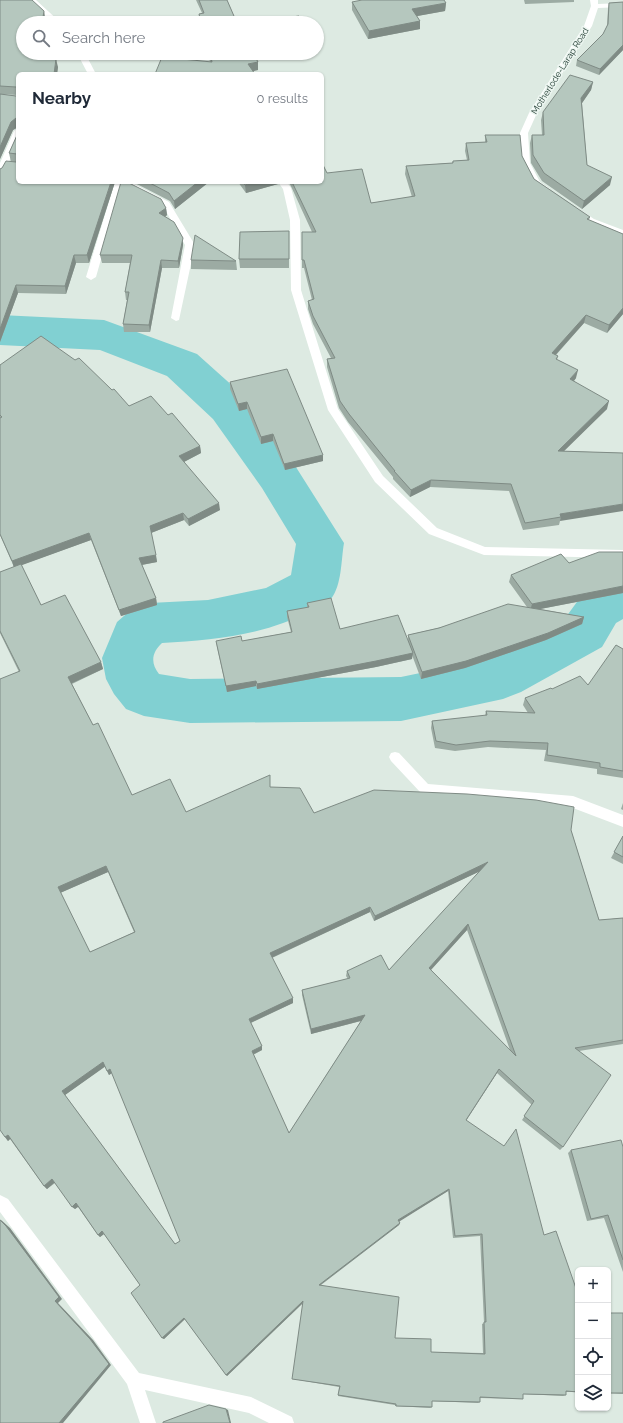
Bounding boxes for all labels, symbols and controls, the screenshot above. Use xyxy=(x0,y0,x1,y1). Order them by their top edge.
search box xyxy=(16,16,324,60)
street label: Motherlode-Larap Road xyxy=(529,26,591,116)
icon: search xyxy=(30,27,52,49)
text: Search here xyxy=(62,29,145,47)
text: Nearby xyxy=(32,88,91,108)
text: 0 results xyxy=(257,91,308,106)
map controls xyxy=(575,1267,611,1411)
button: + xyxy=(575,1267,611,1303)
button: − xyxy=(575,1303,611,1339)
button: locate xyxy=(575,1339,611,1375)
button: layers xyxy=(575,1375,611,1411)

